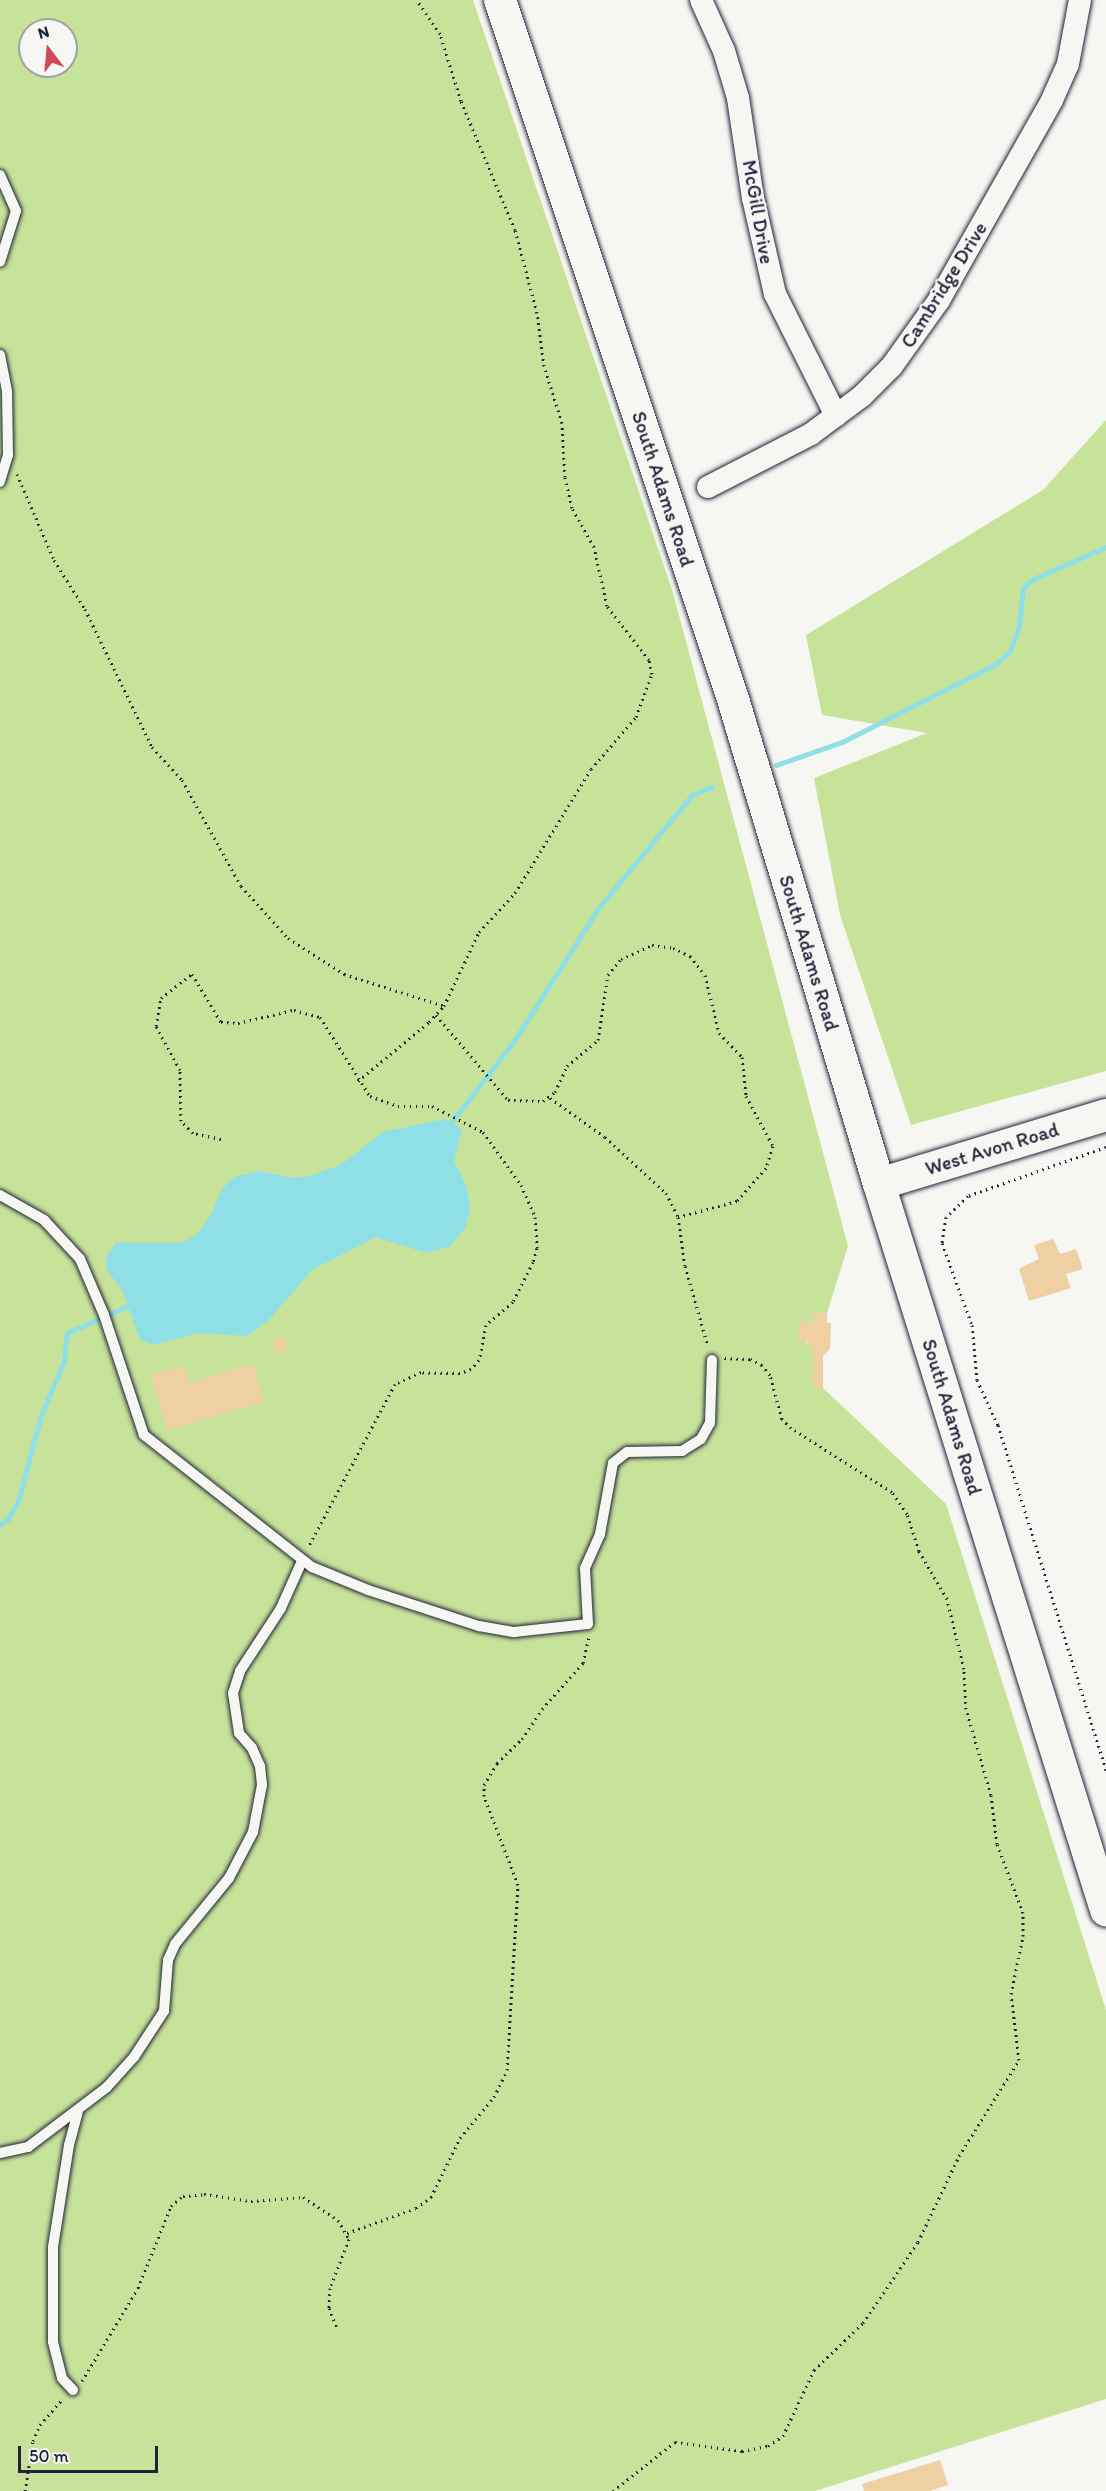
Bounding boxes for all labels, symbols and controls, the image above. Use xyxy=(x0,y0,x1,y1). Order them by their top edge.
north arrow xyxy=(18,18,78,78)
text: N xyxy=(36,22,51,43)
street label: McGill Drive xyxy=(737,158,779,266)
street label: Cambridge Drive xyxy=(896,218,992,352)
street label: South Adams Road xyxy=(627,408,699,570)
street label: South Adams Road xyxy=(774,872,844,1034)
street label: West Avon Road xyxy=(923,1118,1061,1180)
street label: South Adams Road xyxy=(917,1336,987,1498)
scale bar xyxy=(21,2434,160,2472)
text: 50 m xyxy=(29,2445,69,2467)

